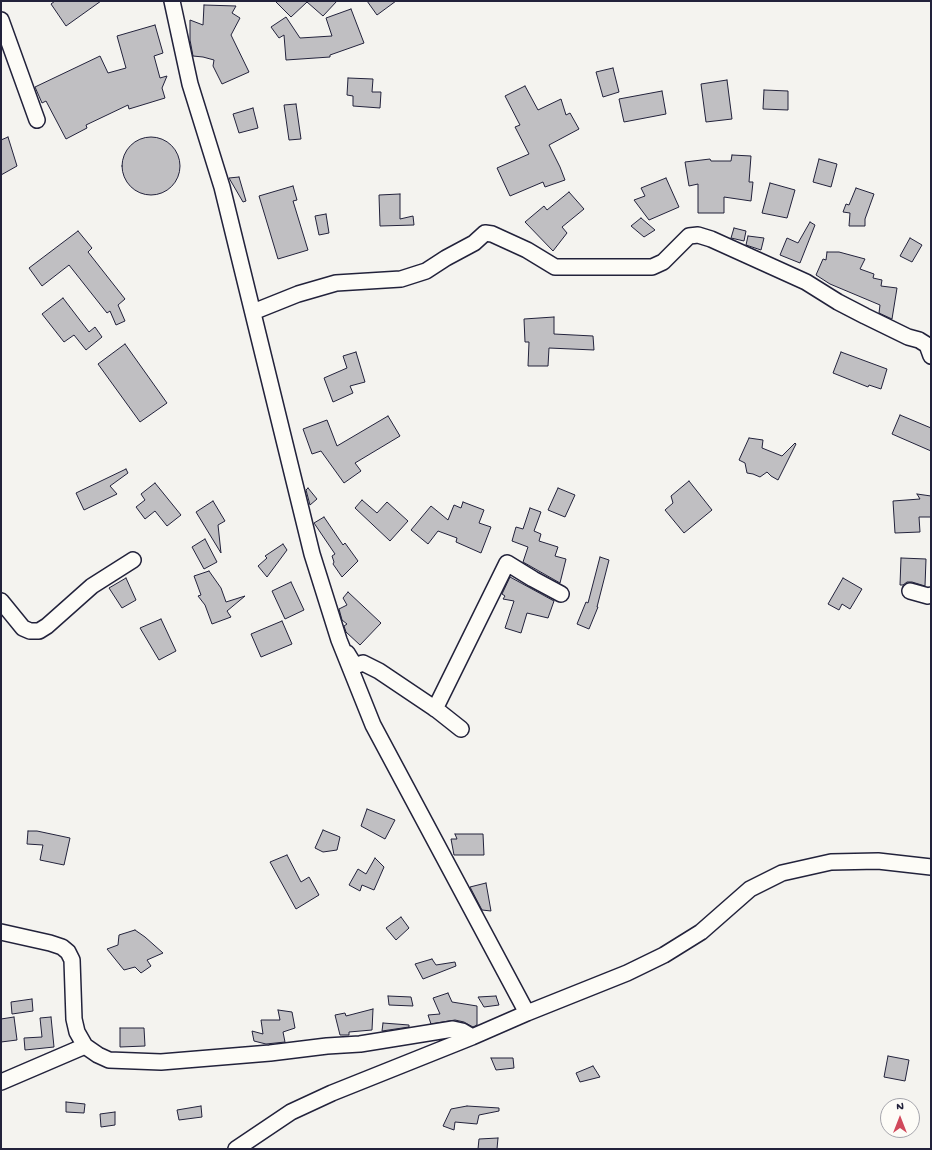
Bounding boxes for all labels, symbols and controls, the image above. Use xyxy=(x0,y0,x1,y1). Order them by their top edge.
north arrow xyxy=(880,1098,920,1138)
text: N xyxy=(896,1101,904,1113)

